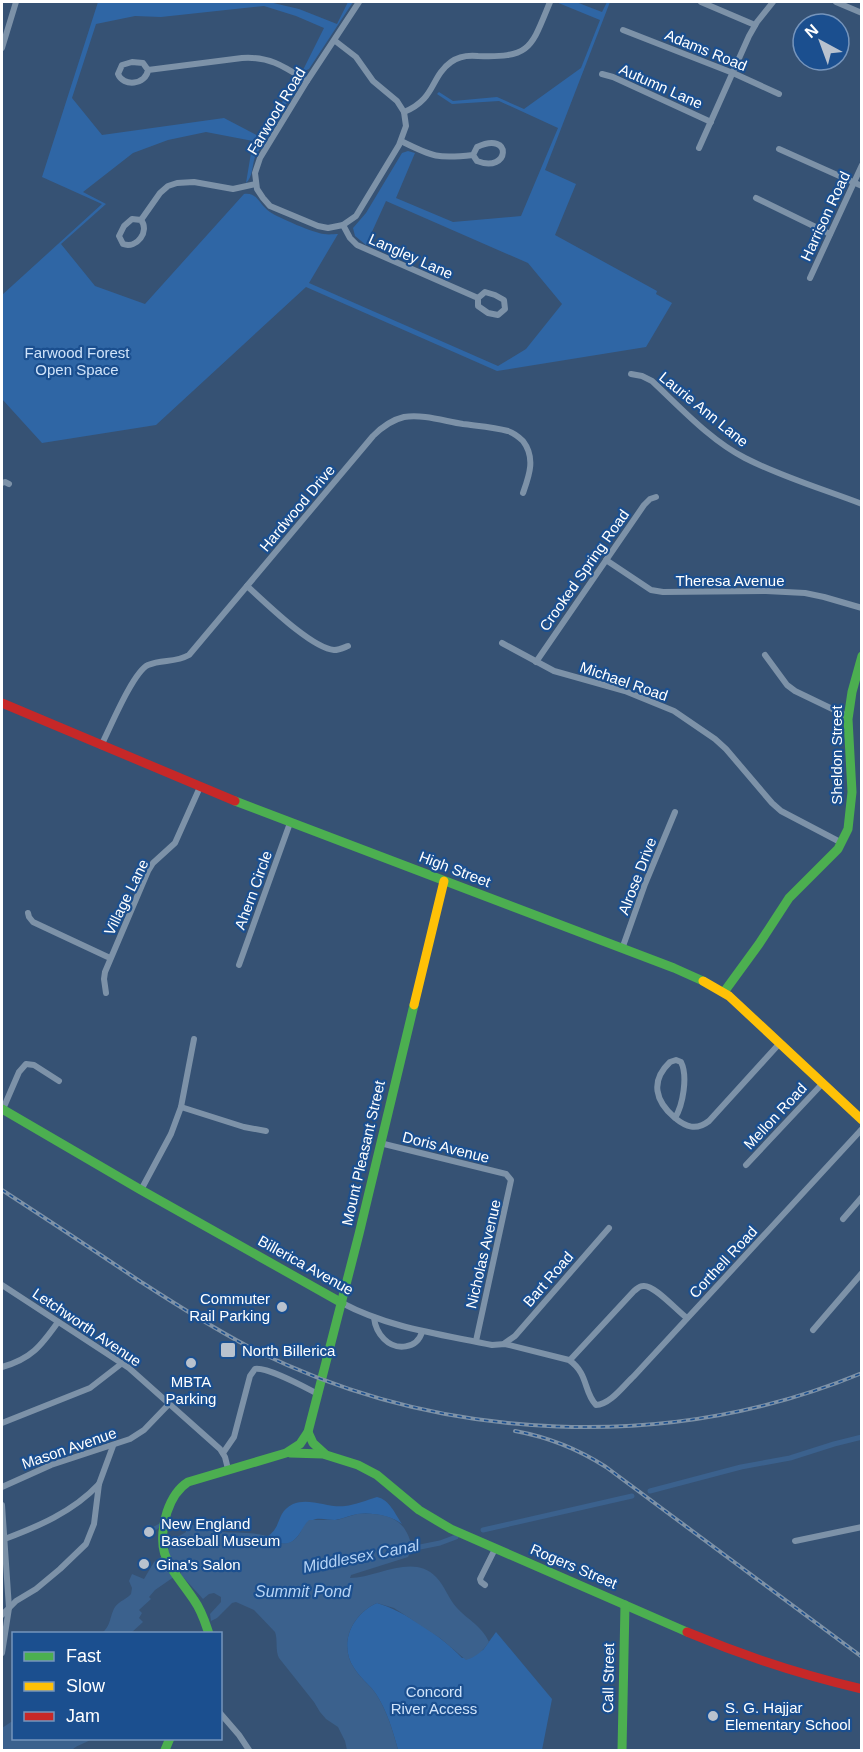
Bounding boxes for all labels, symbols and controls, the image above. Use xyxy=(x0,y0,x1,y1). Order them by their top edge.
north arrow xyxy=(791,12,851,72)
text: N xyxy=(802,21,821,41)
street label: Adams Road xyxy=(663,26,749,74)
street label: Autumn Lane xyxy=(617,60,705,112)
street label: Farwood Road xyxy=(243,64,309,158)
street label: Harrison Road xyxy=(797,169,853,263)
street label: Langley Lane xyxy=(366,230,456,282)
park label: Farwood Forest Open Space xyxy=(24,344,130,378)
street label: Laurie Ann Lane xyxy=(656,368,752,450)
street label: Hardwood Drive xyxy=(256,461,338,555)
street label: Crooked Spring Road xyxy=(536,506,632,634)
street label: Theresa Avenue xyxy=(676,572,784,589)
street label: Michael Road xyxy=(578,658,670,704)
street label: Sheldon Street xyxy=(828,705,845,805)
street label: Alrose Drive xyxy=(614,835,660,917)
street label: Ahern Circle xyxy=(231,848,275,932)
street label: High Street xyxy=(417,848,494,891)
street label: Village Lane xyxy=(100,856,152,938)
street label: Mount Pleasant Street xyxy=(338,1078,388,1227)
street label: Mellon Road xyxy=(740,1079,810,1153)
street label: Doris Avenue xyxy=(401,1128,491,1166)
street label: Nicholas Avenue xyxy=(462,1198,504,1310)
street label: Corthell Road xyxy=(686,1223,760,1301)
street label: Billerica Avenue xyxy=(255,1232,357,1298)
street label: Bart Road xyxy=(519,1248,577,1310)
street label: Letchworth Avenue xyxy=(29,1284,145,1370)
place label: Commuter Rail Parking xyxy=(189,1290,270,1324)
marker: Commuter Rail Parking xyxy=(275,1300,289,1314)
marker: North Billerica xyxy=(219,1341,237,1359)
place label: North Billerica xyxy=(242,1342,336,1359)
marker: MBTA Parking xyxy=(184,1356,198,1370)
place label: MBTA Parking xyxy=(166,1373,216,1407)
street label: Mason Avenue xyxy=(19,1424,119,1472)
place label: New England Baseball Museum xyxy=(161,1515,280,1549)
marker: New England Baseball Museum xyxy=(142,1525,156,1539)
water label: Middlesex Canal xyxy=(301,1536,421,1576)
street label: Rogers Street xyxy=(528,1540,621,1592)
place label: Gina's Salon xyxy=(156,1556,241,1573)
marker: Gina's Salon xyxy=(137,1557,151,1571)
water label: Summit Pond xyxy=(255,1583,352,1600)
legend xyxy=(12,1632,222,1740)
street label: Call Street xyxy=(599,1642,617,1713)
text: Fast xyxy=(66,1646,101,1666)
text: Slow xyxy=(66,1676,106,1696)
park label: Concord River Access xyxy=(391,1683,477,1717)
place label: S. G. Hajjar Elementary School xyxy=(725,1699,851,1733)
text: Jam xyxy=(66,1706,100,1726)
marker: S. G. Hajjar Elementary School xyxy=(706,1709,720,1723)

